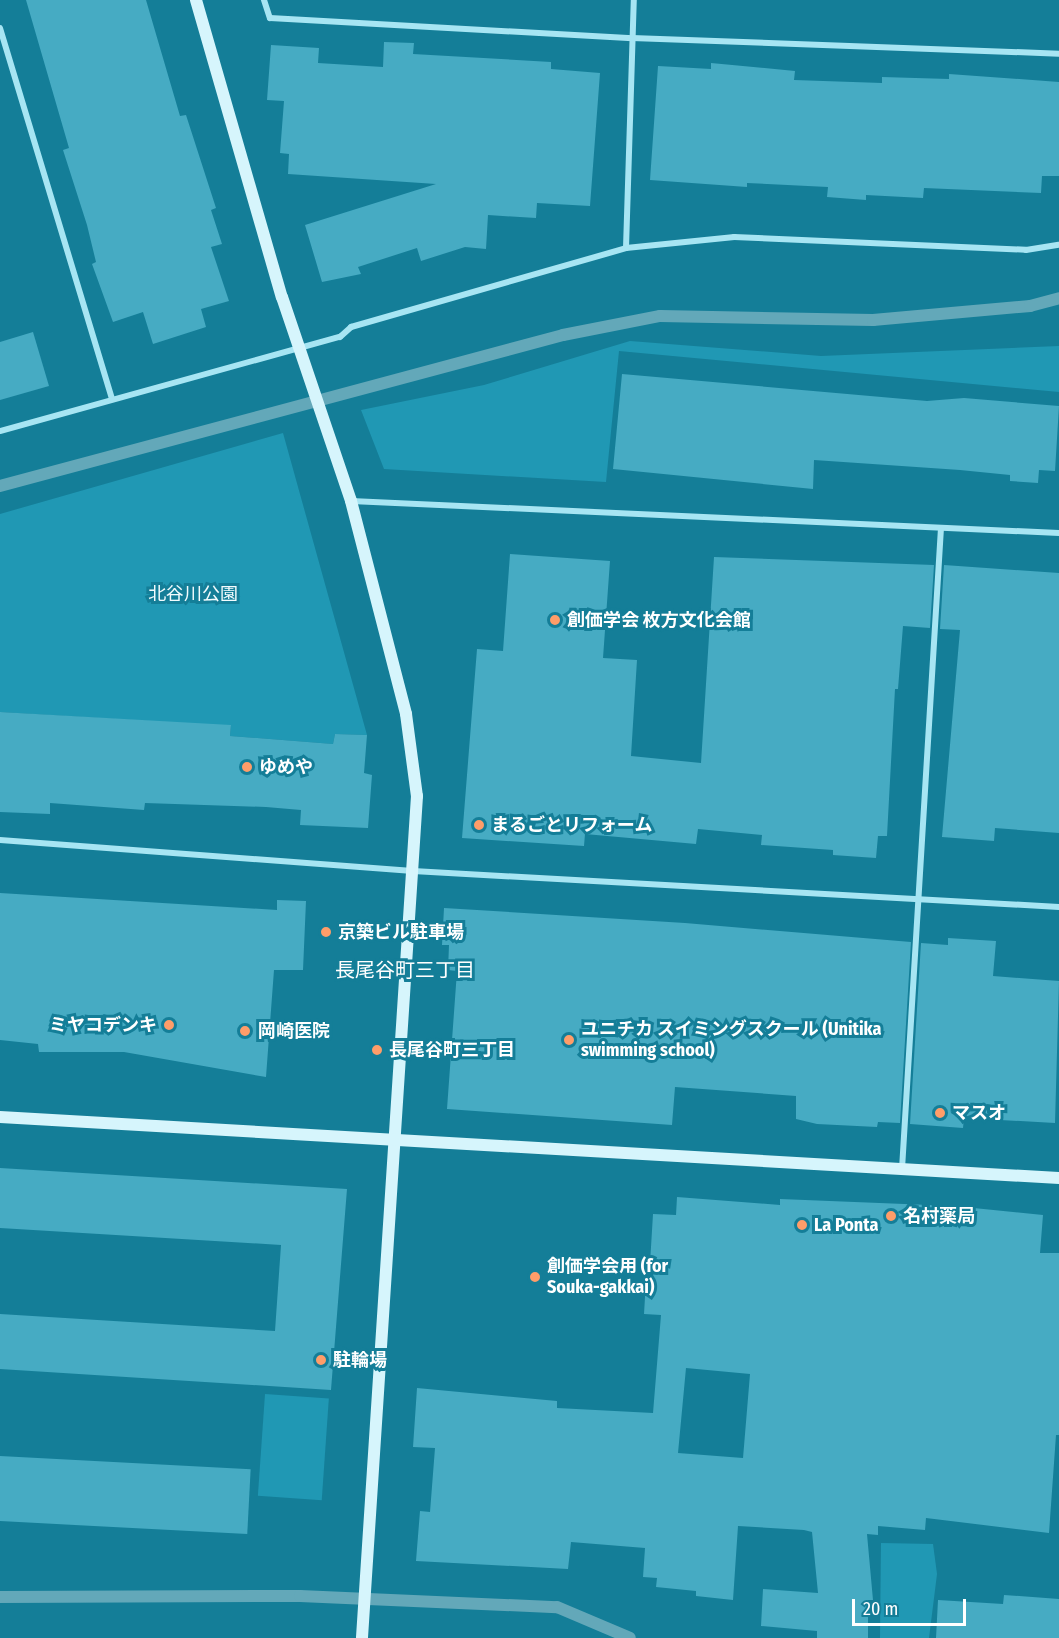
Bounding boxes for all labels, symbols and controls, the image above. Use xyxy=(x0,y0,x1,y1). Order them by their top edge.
park label: 北谷川公園 xyxy=(148,583,238,605)
place label: 創価学会 枚方文化会館 xyxy=(567,609,751,631)
marker: 創価学会 枚方文化会館 xyxy=(548,613,562,627)
place label: ゆめや xyxy=(259,756,313,778)
marker: ゆめや xyxy=(240,760,254,774)
place label: まるごとリフォーム xyxy=(491,814,653,836)
marker: まるごとリフォーム xyxy=(472,818,486,832)
place label: 京築ビル駐車場 xyxy=(338,921,464,943)
marker: 京築ビル駐車場 xyxy=(319,925,333,939)
district label: 長尾谷町三丁目 xyxy=(335,958,475,982)
place label: ミヤコデンキ xyxy=(49,1014,157,1036)
marker: ミヤコデンキ xyxy=(162,1018,176,1032)
place label: ユニチカ スイミングスクール (Unitika swimming school) xyxy=(581,1019,881,1062)
place label: 岡崎医院 xyxy=(258,1020,330,1042)
marker: 岡崎医院 xyxy=(236,1022,254,1040)
marker: ユニチカ スイミングスクール (Unitika swimming school) xyxy=(562,1033,576,1047)
place label: 長尾谷町三丁目 xyxy=(389,1039,515,1061)
marker: 長尾谷町三丁目 xyxy=(370,1043,384,1057)
place label: マスオ xyxy=(952,1102,1006,1124)
marker: マスオ xyxy=(933,1106,947,1120)
place label: 名村薬局 xyxy=(903,1205,975,1227)
marker: 名村薬局 xyxy=(884,1209,898,1223)
place label: La Ponta xyxy=(814,1214,878,1236)
marker: La Ponta xyxy=(795,1218,809,1232)
place label: 創価学会用 (for Souka-gakkai) xyxy=(547,1256,668,1298)
marker: 創価学会用 (for Souka-gakkai) xyxy=(528,1270,542,1284)
place label: 駐輪場 xyxy=(333,1349,387,1371)
marker: 駐輪場 xyxy=(314,1353,328,1367)
scale bar xyxy=(855,1587,969,1625)
text: 20 m xyxy=(863,1598,898,1620)

